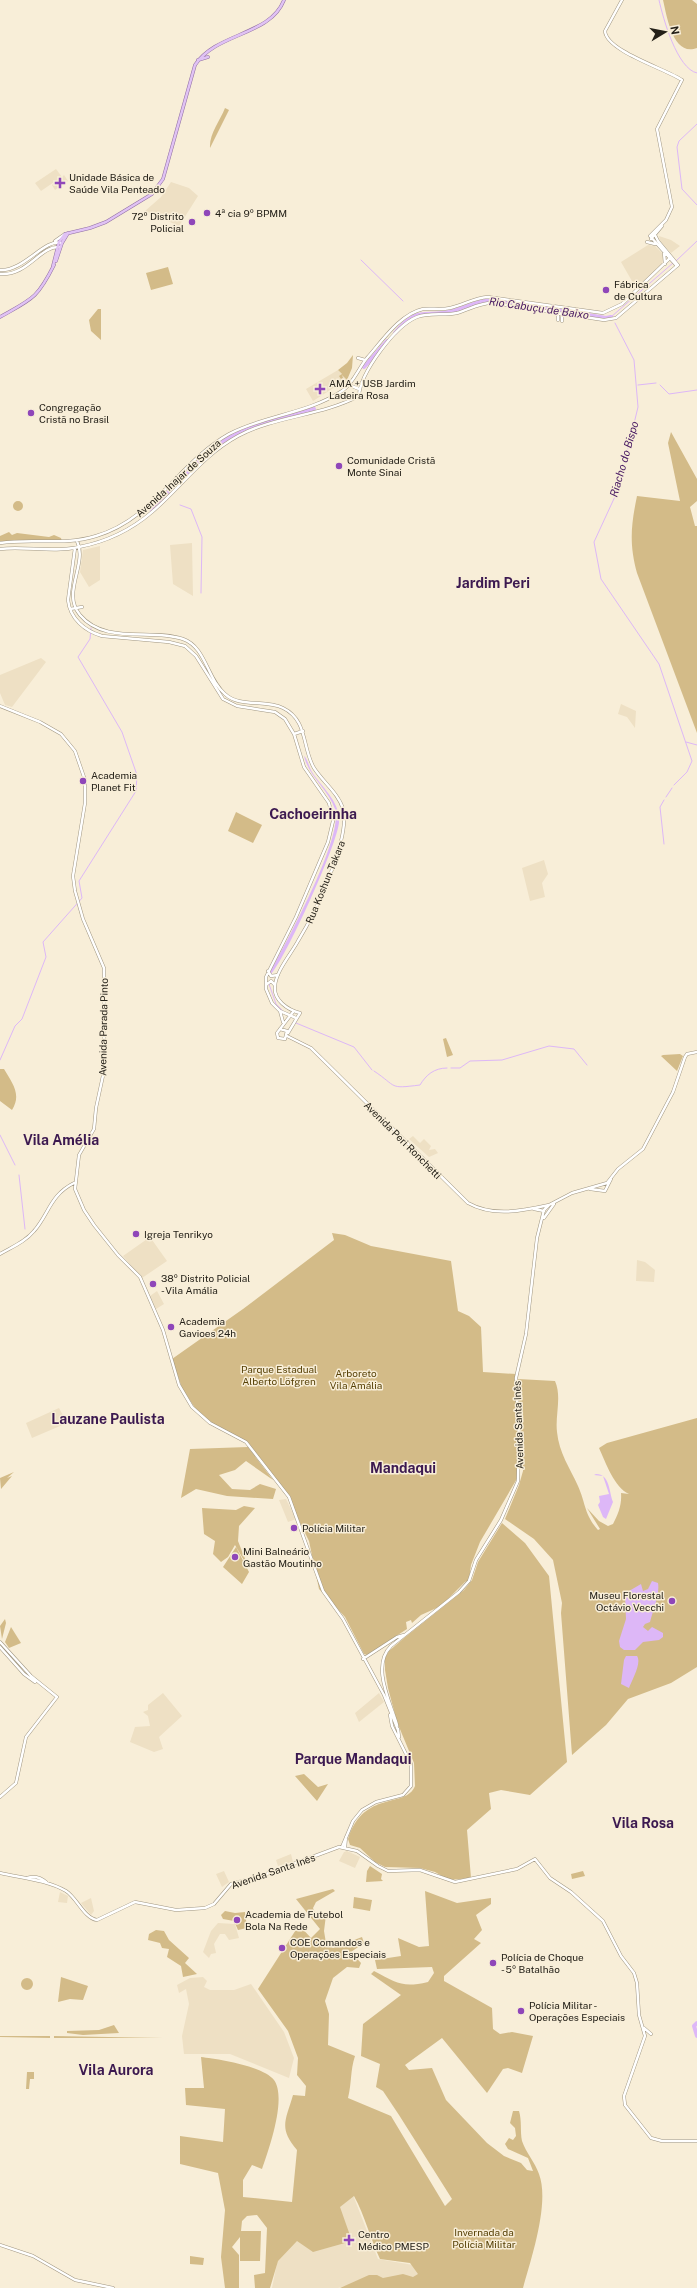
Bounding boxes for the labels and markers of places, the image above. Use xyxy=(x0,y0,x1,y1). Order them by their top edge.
place label: Unidade Básica de Saúde Vila Penteado xyxy=(69,171,165,195)
marker: Unidade Básica de Saúde Vila Penteado xyxy=(54,177,66,189)
place label: 4ª cia 9º BPMM xyxy=(215,207,287,219)
marker: 4ª cia 9º BPMM xyxy=(202,208,212,218)
place label: 72º Distrito Policial xyxy=(131,210,184,234)
marker: 72º Distrito Policial xyxy=(187,217,197,227)
place label: Fábrica de Cultura xyxy=(614,278,662,302)
marker: Fábrica de Cultura xyxy=(601,285,611,295)
place label: AMA + USB Jardim Ladeira Rosa xyxy=(329,377,416,401)
marker: AMA + USB Jardim Ladeira Rosa xyxy=(314,383,326,395)
place label: Congregação Cristã no Brasil xyxy=(39,401,109,425)
marker: Congregação Cristã no Brasil xyxy=(26,408,36,418)
place label: Comunidade Cristã Monte Sinai xyxy=(347,454,435,478)
marker: Comunidade Cristã Monte Sinai xyxy=(334,461,344,471)
place label: Academia Planet Fit xyxy=(91,769,137,793)
marker: Academia Planet Fit xyxy=(78,776,88,786)
place label: Igreja Tenrikyo xyxy=(144,1228,213,1240)
marker: Igreja Tenrikyo xyxy=(131,1229,141,1239)
place label: 38º Distrito Policial - Vila Amália xyxy=(161,1272,250,1296)
marker: 38º Distrito Policial - Vila Amália xyxy=(148,1279,158,1289)
place label: Academia Gavioes 24h xyxy=(179,1315,236,1339)
marker: Academia Gavioes 24h xyxy=(166,1322,176,1332)
place label: Polícia Militar xyxy=(302,1522,365,1534)
marker: Polícia Militar xyxy=(289,1523,299,1533)
place label: Mini Balneário Gastão Moutinho xyxy=(243,1545,322,1569)
marker: Mini Balneário Gastão Moutinho xyxy=(230,1552,240,1562)
place label: Museu Florestal Octávio Vecchi xyxy=(589,1589,664,1613)
marker: Museu Florestal Octávio Vecchi xyxy=(667,1596,677,1606)
place label: Academia de Futebol Bola Na Rede xyxy=(245,1908,343,1932)
marker: Academia de Futebol Bola Na Rede xyxy=(232,1915,242,1925)
place label: COE Comandos e Operações Especiais xyxy=(290,1936,386,1960)
marker: COE Comandos e Operações Especiais xyxy=(277,1943,287,1953)
place label: Polícia de Choque - 5º Batalhão xyxy=(501,1951,584,1975)
marker: Polícia de Choque - 5º Batalhão xyxy=(488,1958,498,1968)
place label: Polícia Militar - Operações Especiais xyxy=(529,1999,625,2023)
marker: Polícia Militar - Operações Especiais xyxy=(516,2006,526,2016)
place label: Centro Médico PMESP xyxy=(358,2228,430,2252)
marker: Centro Médico PMESP xyxy=(343,2234,355,2246)

